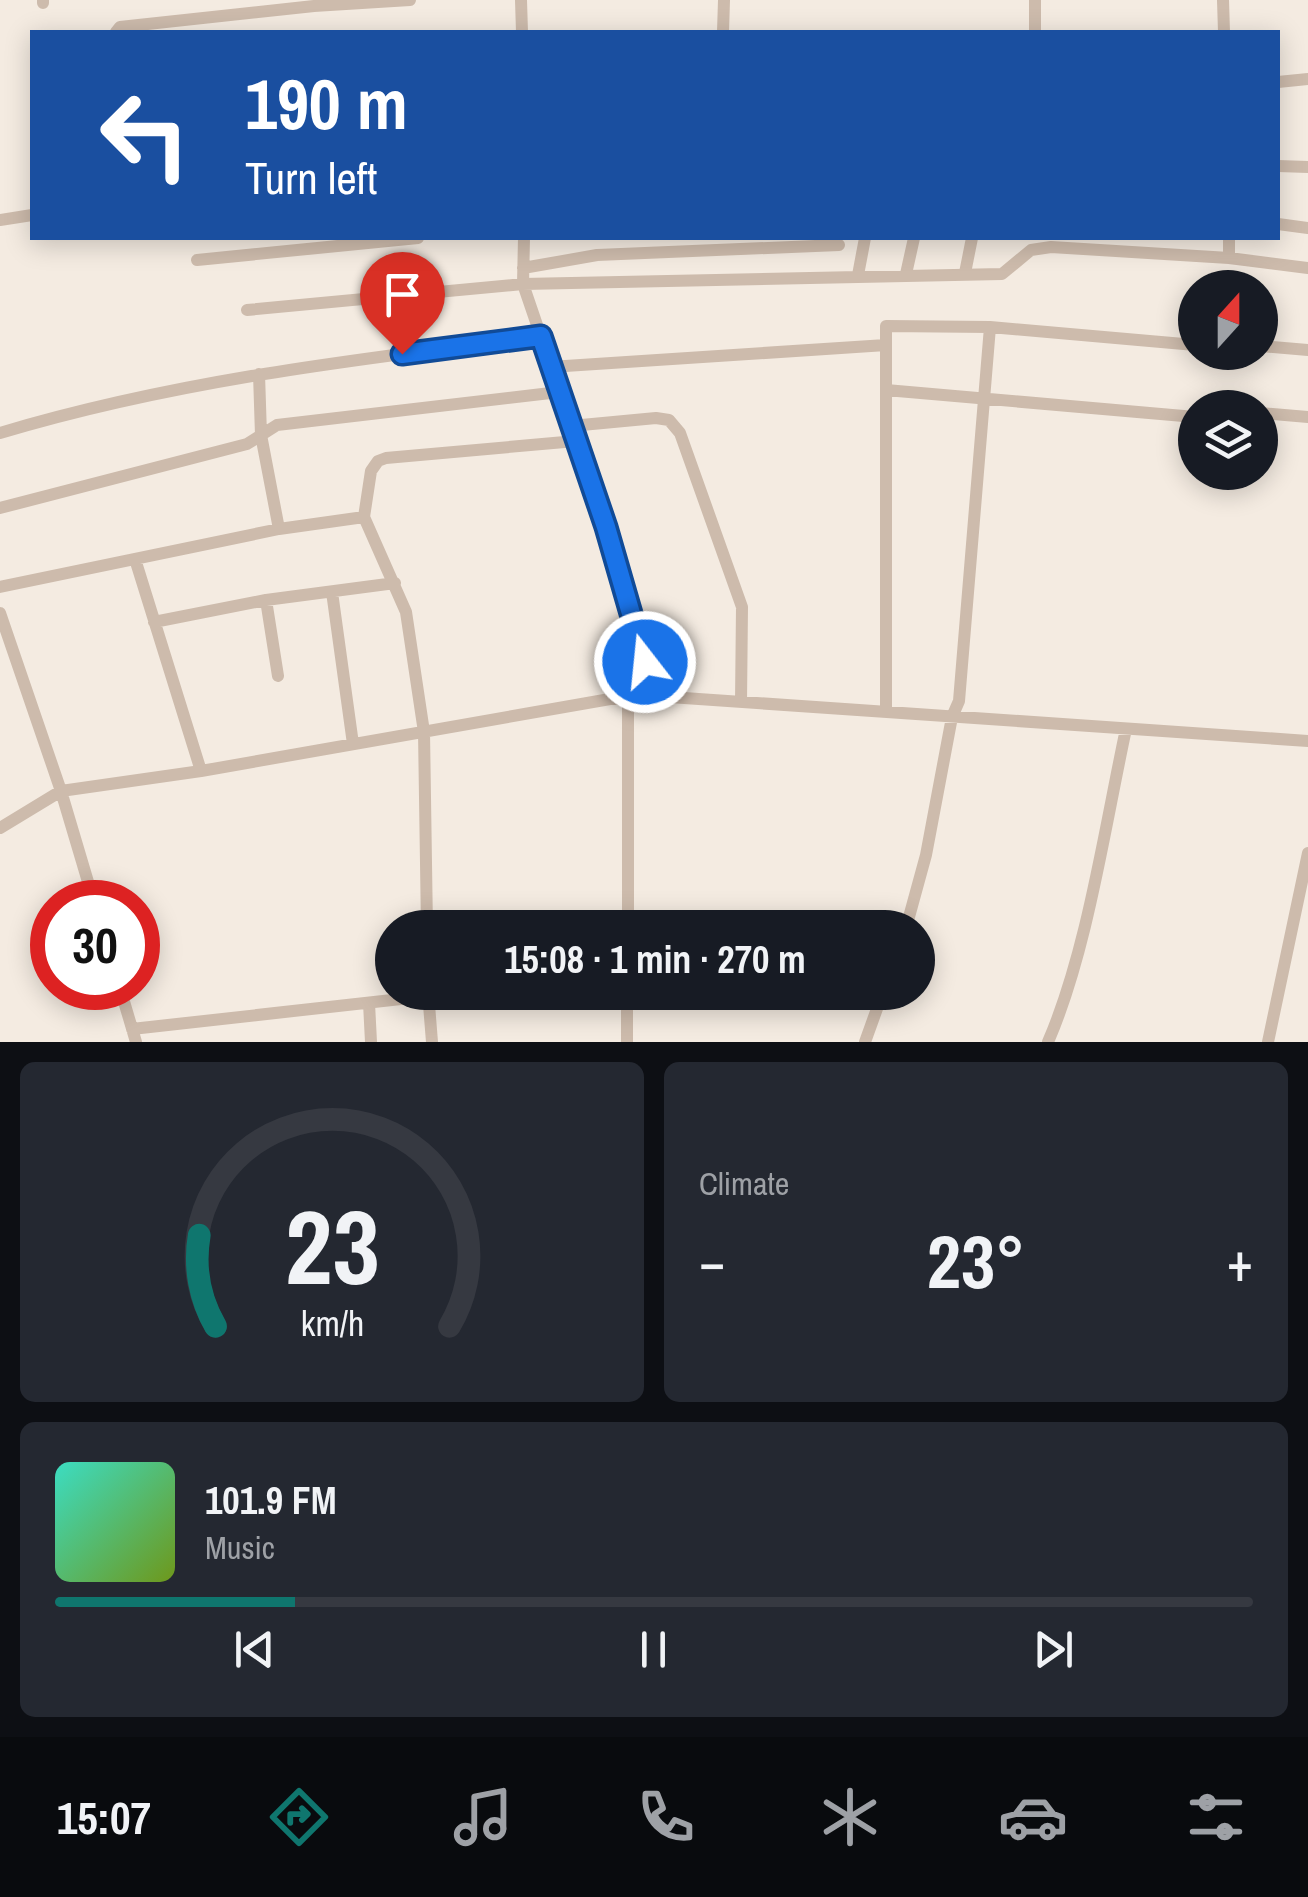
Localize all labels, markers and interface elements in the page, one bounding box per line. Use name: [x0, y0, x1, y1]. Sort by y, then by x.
text: 190 m: [245, 57, 408, 151]
icon: left: [80, 70, 210, 200]
text: Turn left: [245, 147, 377, 208]
pin: [360, 252, 445, 355]
icon: arrive: [375, 267, 430, 322]
north arrow: [1178, 270, 1278, 370]
map controls: [1178, 270, 1278, 490]
button: layers: [1178, 390, 1278, 490]
position arrow: [593, 610, 697, 714]
speed limit sign: 30: [30, 880, 160, 1010]
text: 15:08 · 1 min · 270 m: [504, 934, 806, 985]
text: Climate: [699, 1162, 789, 1205]
text: 23: [285, 1176, 379, 1316]
text: 23°: [927, 1210, 1025, 1311]
text: −: [699, 1224, 725, 1298]
text: +: [1227, 1224, 1253, 1298]
text: km/h: [300, 1299, 364, 1347]
text: 101.9 FM: [205, 1475, 337, 1526]
text: Music: [205, 1526, 275, 1569]
icon: previous: [227, 1622, 282, 1677]
icon: pause: [626, 1622, 681, 1677]
icon: next: [1026, 1622, 1081, 1677]
icon: directions: [264, 1782, 334, 1852]
icon: music: [448, 1782, 518, 1852]
icon: phone: [631, 1782, 701, 1852]
icon: climate: [815, 1782, 885, 1852]
icon: car: [998, 1782, 1068, 1852]
icon: filters: [1181, 1782, 1251, 1852]
text: 15:07: [57, 1787, 151, 1848]

